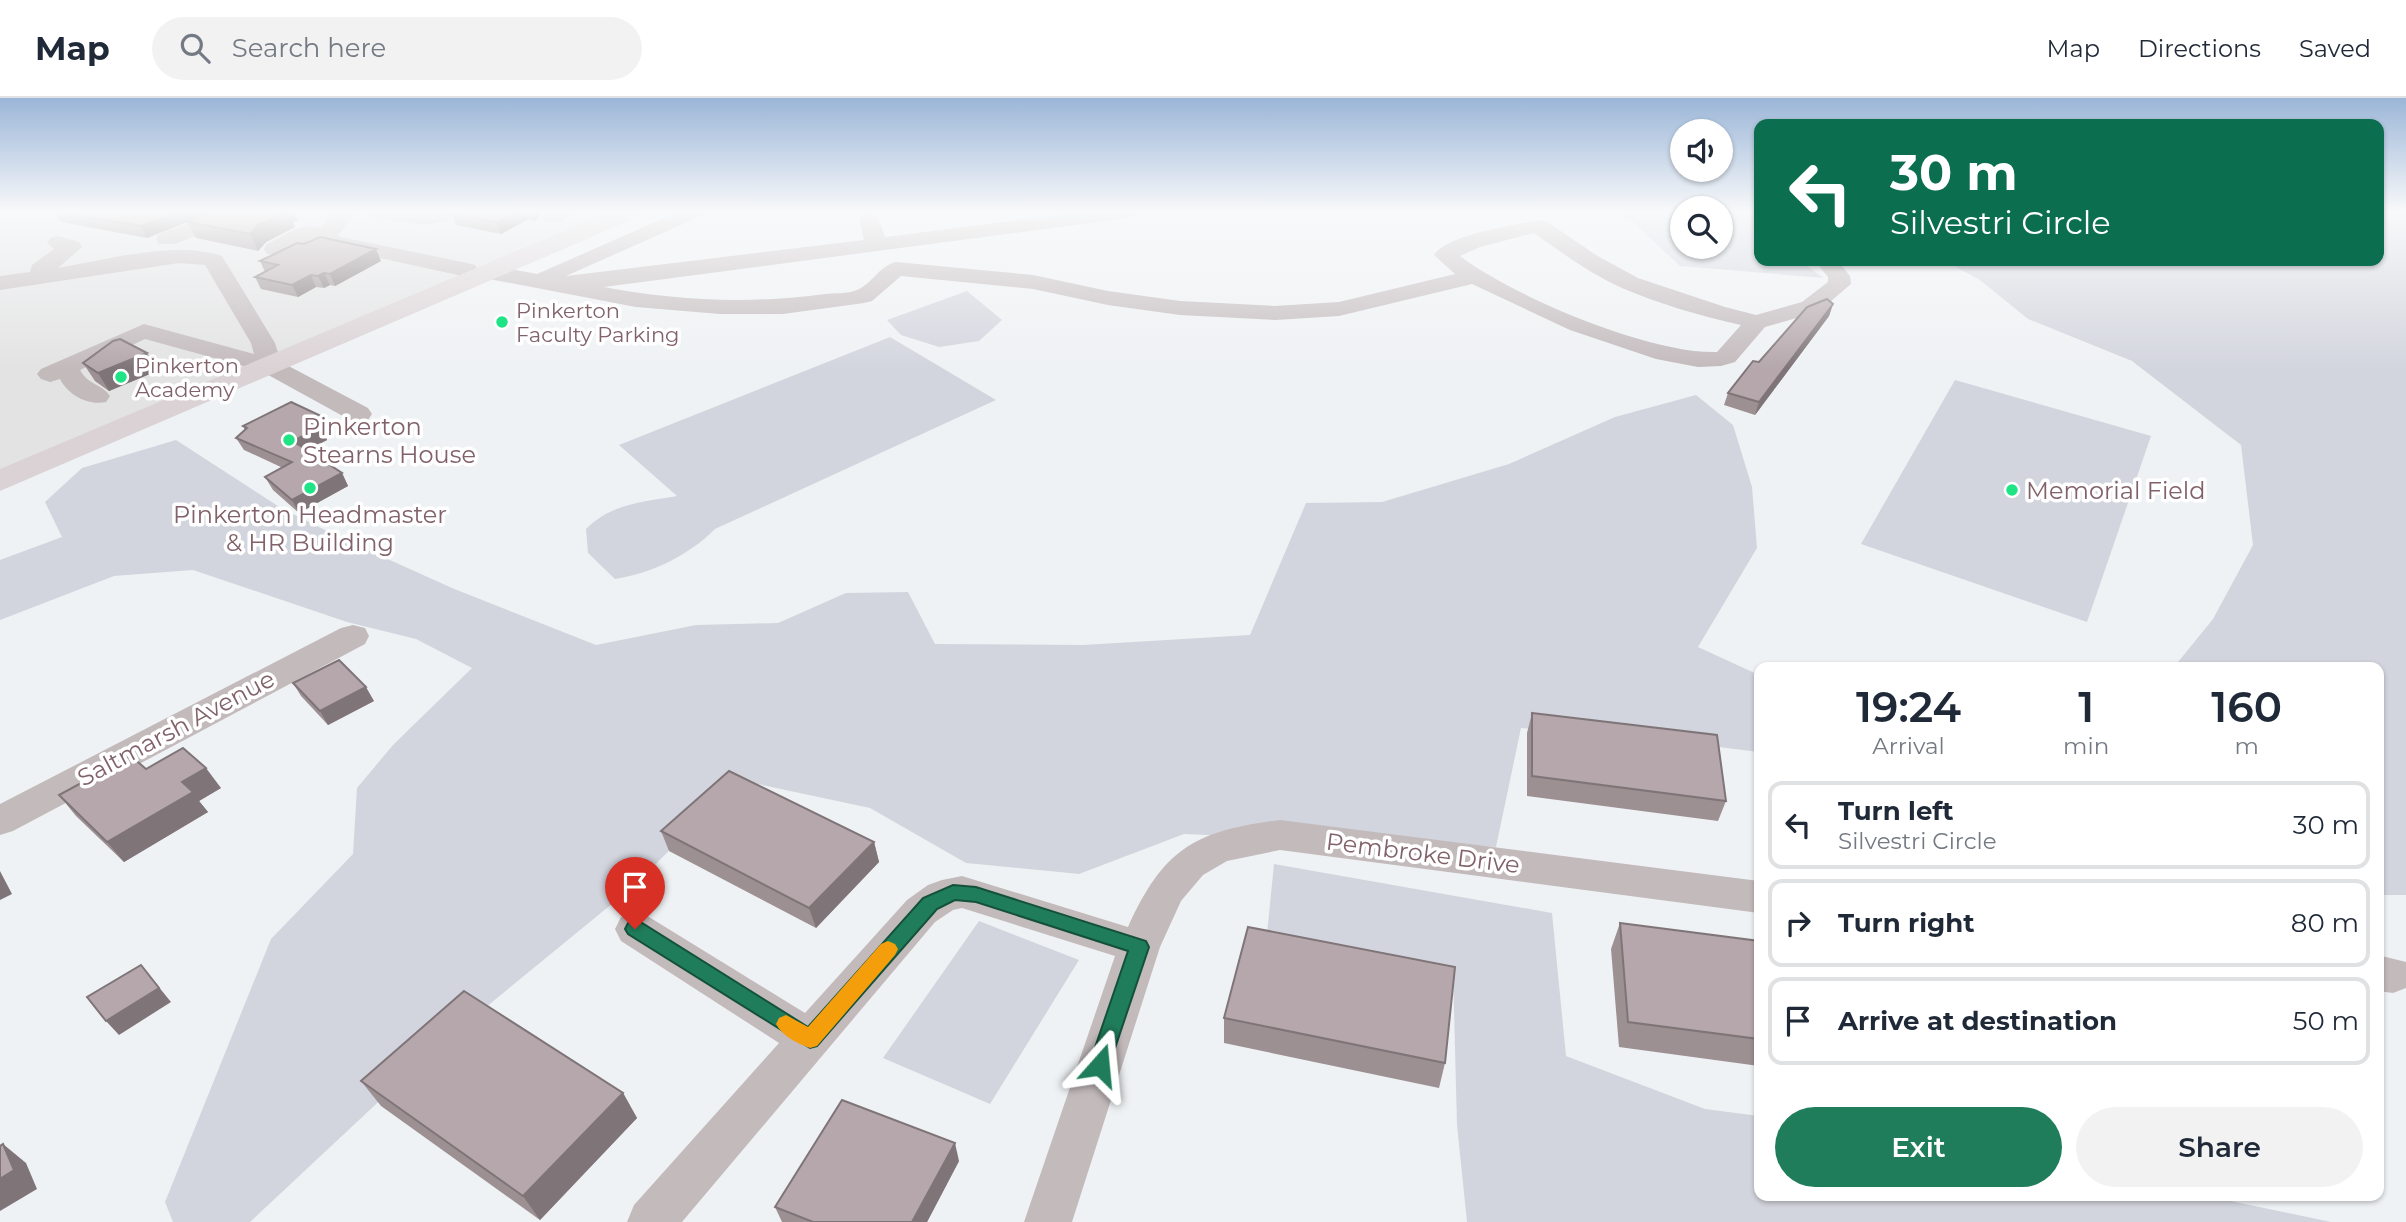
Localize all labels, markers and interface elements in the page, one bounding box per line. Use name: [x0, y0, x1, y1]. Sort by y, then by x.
search box: [152, 17, 642, 80]
text: Map: [35, 28, 110, 68]
icon: search: [176, 29, 214, 67]
text: Search here: [232, 32, 386, 64]
text: Map: [2047, 34, 2100, 63]
text: Directions: [2138, 34, 2261, 63]
text: Saved: [2299, 34, 2371, 63]
map controls: [1670, 119, 1733, 259]
button: sound: [1670, 119, 1733, 182]
text: 30 m: [1890, 143, 2018, 202]
icon: left: [1775, 147, 1866, 238]
button: search: [1670, 196, 1733, 259]
text: Silvestri Circle: [1890, 203, 2111, 242]
place label: Pinkerton Faculty Parking: [516, 298, 680, 347]
marker: Pinkerton Faculty Parking: [494, 314, 510, 330]
place label: Pinkerton Academy: [135, 353, 239, 402]
marker: Pinkerton Academy: [113, 369, 129, 385]
place label: Pinkerton Stearns House: [303, 412, 476, 469]
marker: Pinkerton Stearns House: [281, 432, 297, 448]
place label: Memorial Field: [2026, 476, 2206, 505]
marker: Pinkerton Headmaster & HR Building: [302, 480, 318, 496]
marker: Memorial Field: [2004, 482, 2020, 498]
place label: Pinkerton Headmaster & HR Building: [173, 500, 447, 557]
street label: Saltmarsh Avenue: [73, 664, 279, 792]
text: 19:24: [1856, 681, 1961, 733]
text: 1: [2078, 681, 2094, 733]
text: 160: [2211, 681, 2282, 733]
text: Arrival: [1872, 732, 1945, 760]
text: min: [2063, 732, 2109, 760]
text: m: [2234, 732, 2259, 760]
text: Turn left: [1838, 795, 1954, 827]
icon: left: [1779, 806, 1817, 844]
text: 30 m: [2293, 809, 2359, 841]
street label: Pembroke Drive: [1324, 827, 1522, 879]
text: Silvestri Circle: [1838, 827, 1997, 855]
pin: [605, 857, 665, 929]
icon: arrive: [616, 868, 654, 906]
icon: right: [1779, 904, 1817, 942]
text: Turn right: [1838, 907, 1974, 939]
text: 80 m: [2291, 907, 2359, 939]
icon: arrive: [1779, 1002, 1817, 1040]
text: Arrive at destination: [1838, 1005, 2117, 1037]
text: 50 m: [2293, 1005, 2359, 1037]
position arrow: [1063, 1028, 1137, 1102]
button: Exit: [1775, 1107, 2062, 1187]
button: Share: [2076, 1107, 2363, 1187]

